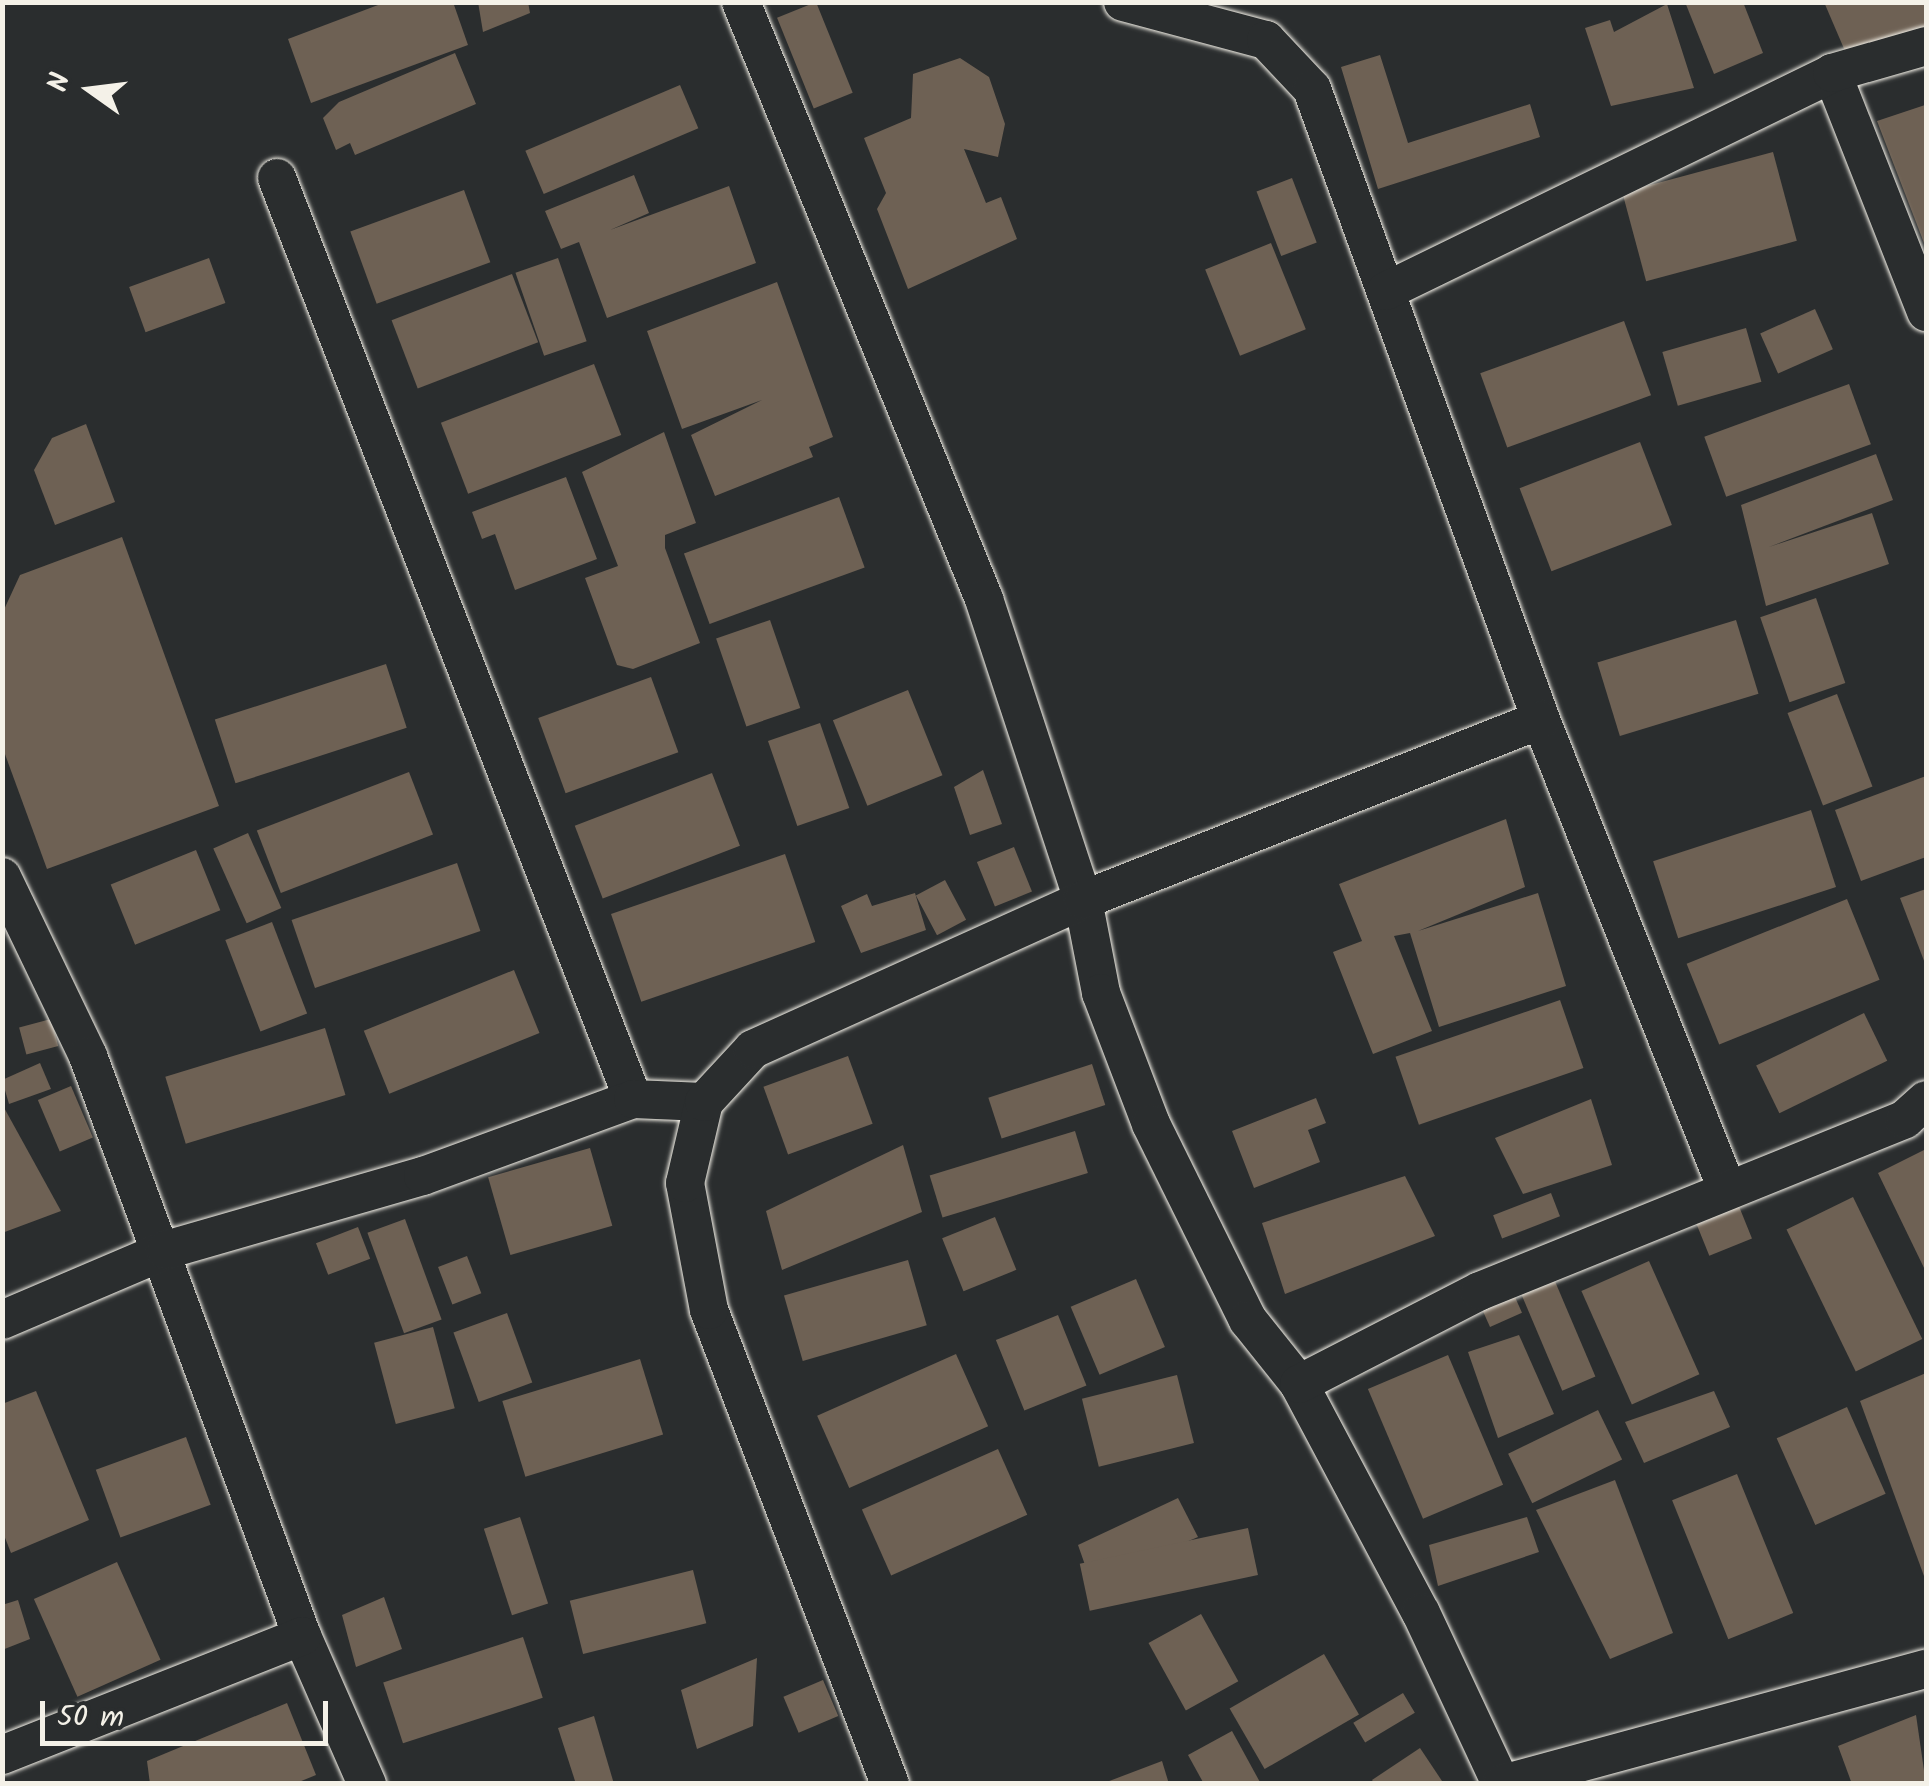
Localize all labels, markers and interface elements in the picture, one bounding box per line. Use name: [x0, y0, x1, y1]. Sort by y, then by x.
north arrow: [40, 40, 140, 140]
text: N: [36, 69, 84, 97]
scale bar: [45, 1681, 332, 1743]
text: 50 m: [57, 1694, 124, 1742]

